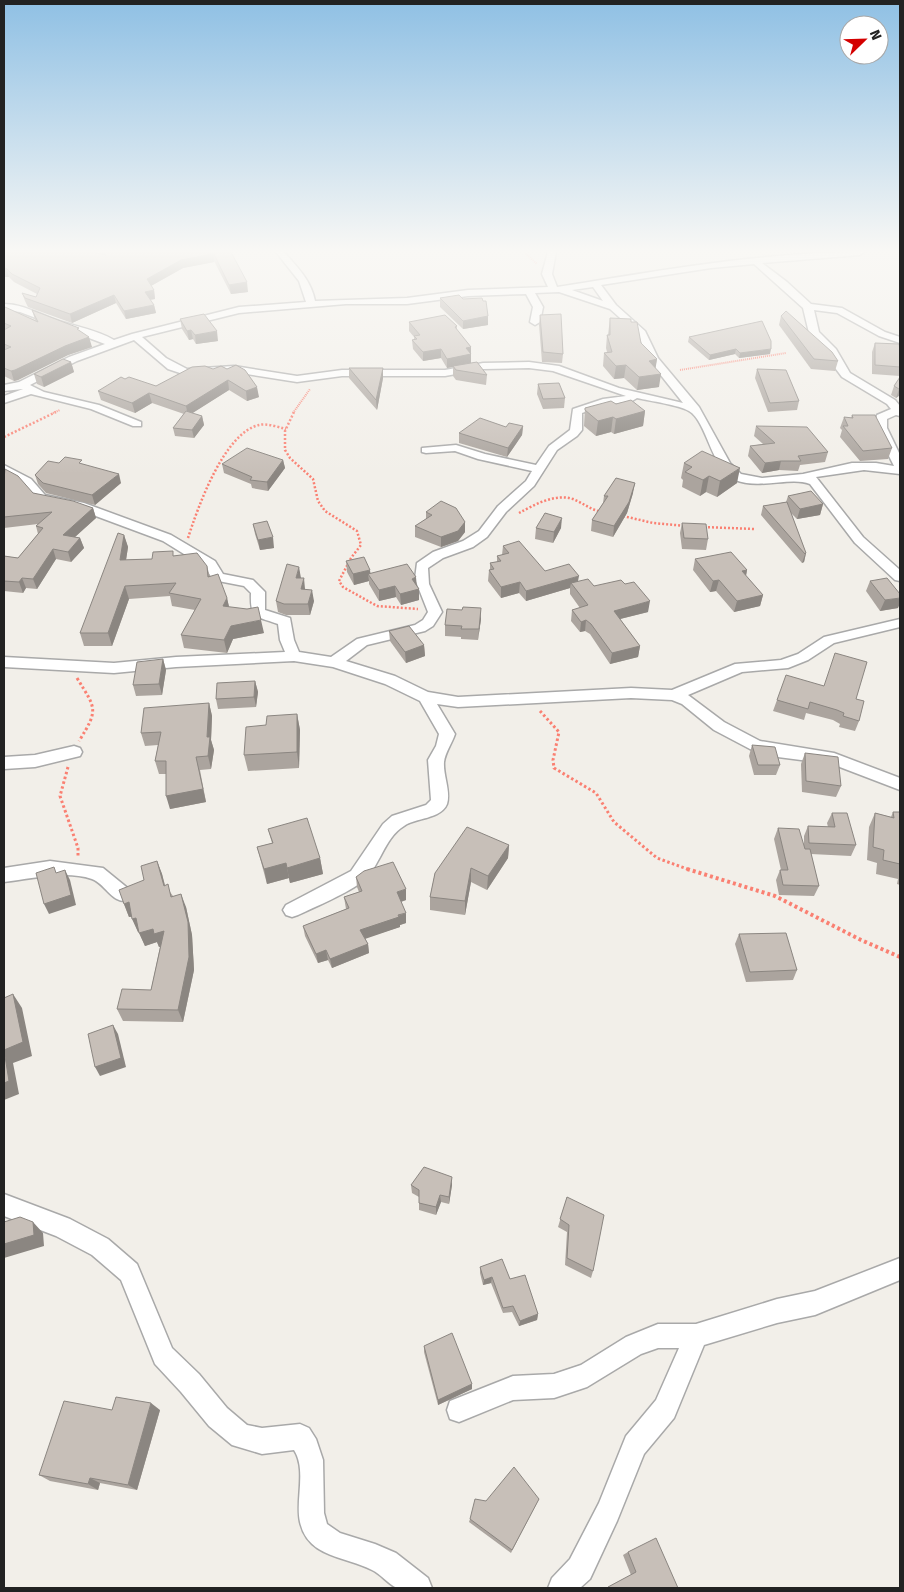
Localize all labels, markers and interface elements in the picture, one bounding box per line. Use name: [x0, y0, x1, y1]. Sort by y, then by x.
north arrow: [839, 15, 889, 65]
text: N: [866, 28, 885, 43]

